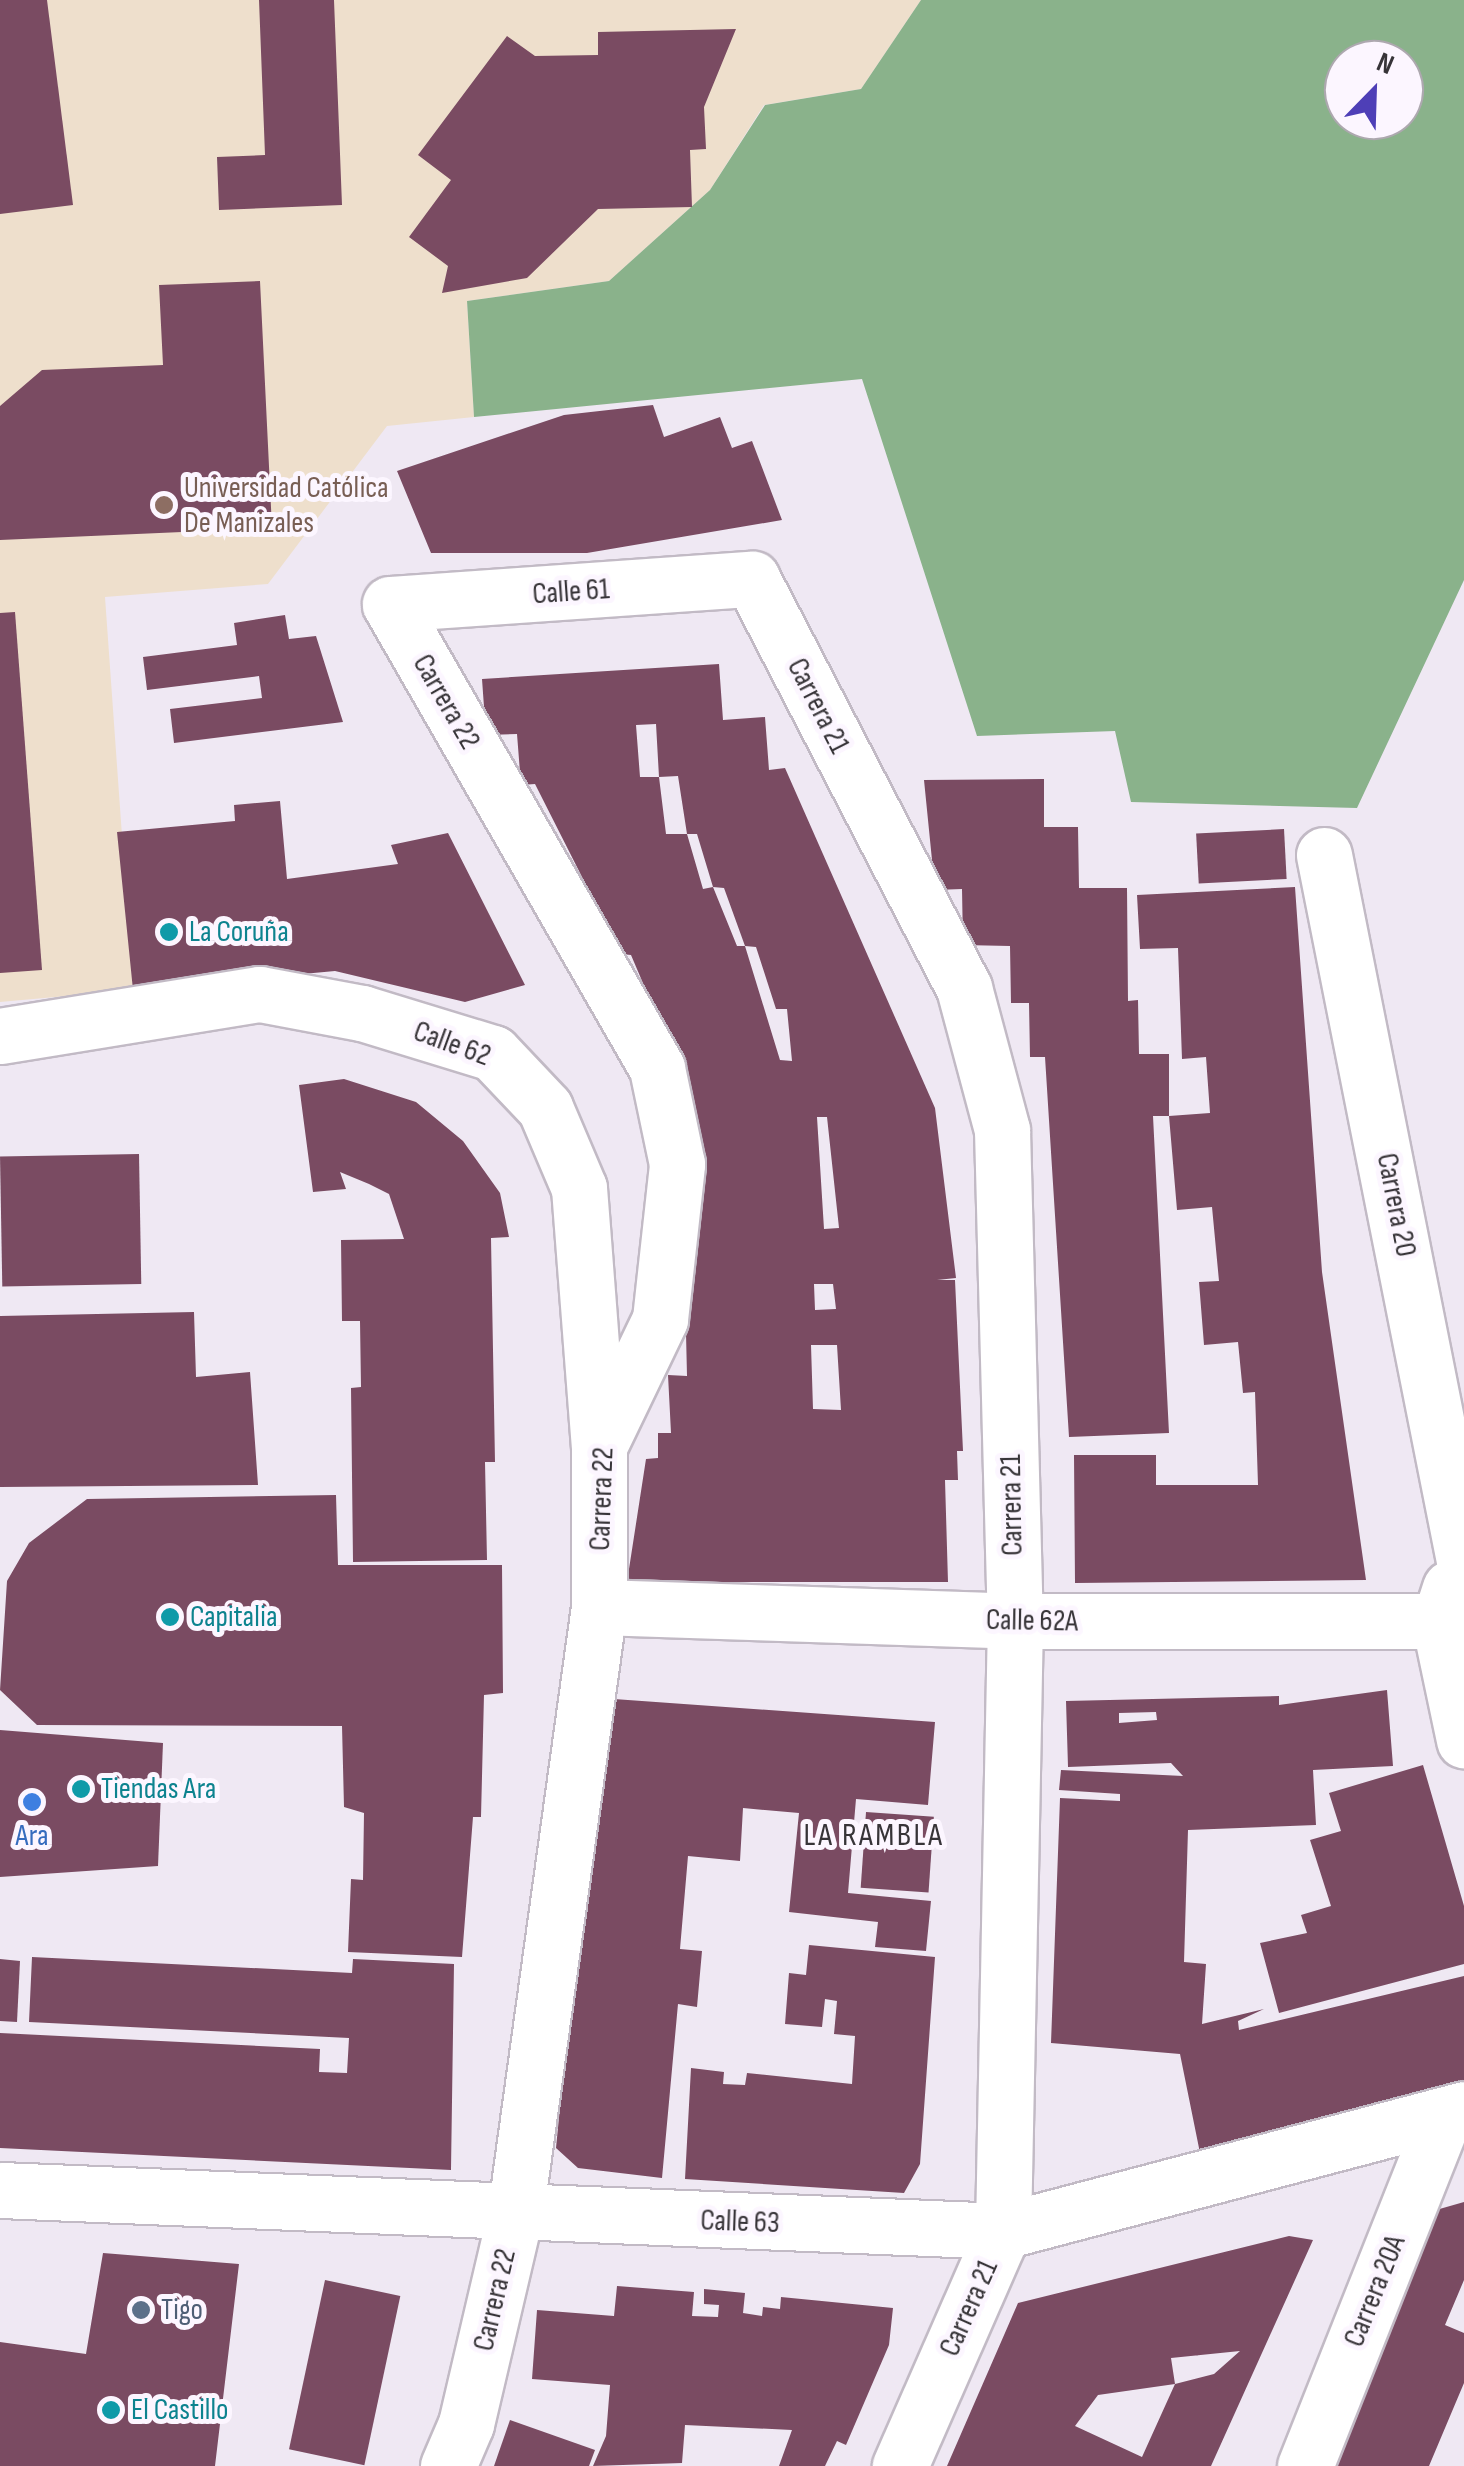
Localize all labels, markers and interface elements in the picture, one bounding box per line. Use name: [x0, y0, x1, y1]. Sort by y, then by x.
north arrow: [1324, 40, 1424, 140]
text: N: [1372, 46, 1398, 82]
place label: Universidad Católica De Manizales: [184, 470, 388, 540]
marker: Universidad Católica De Manizales: [153, 494, 175, 516]
street label: Calle 61: [531, 571, 611, 613]
street label: Carrera 22: [405, 648, 487, 756]
street label: Carrera 21: [779, 652, 857, 760]
place label: La Coruña: [189, 914, 289, 950]
marker: La Coruña: [158, 921, 180, 943]
street label: Calle 62: [409, 1014, 495, 1074]
street label: Carrera 20: [1368, 1150, 1424, 1260]
street label: Carrera 22: [582, 1447, 622, 1551]
street label: Carrera 21: [993, 1454, 1031, 1556]
place label: Capitalia: [190, 1599, 277, 1635]
street label: Calle 62A: [986, 1602, 1078, 1640]
marker: Capitalia: [159, 1606, 181, 1628]
place label: Tiendas Ara: [101, 1771, 216, 1807]
marker: Tiendas Ara: [70, 1778, 92, 1800]
marker: Ara: [21, 1791, 43, 1813]
district label: LA RAMBLA: [804, 1817, 944, 1855]
place label: Ara: [15, 1818, 49, 1854]
street label: Calle 63: [700, 2203, 780, 2241]
street label: Carrera 20A: [1336, 2230, 1414, 2352]
street label: Carrera 22: [466, 2245, 524, 2355]
street label: Carrera 21: [932, 2254, 1006, 2362]
place label: Tigo: [161, 2292, 203, 2328]
marker: Tigo: [130, 2299, 152, 2321]
place label: El Castillo: [131, 2392, 228, 2428]
marker: El Castillo: [100, 2399, 122, 2421]

